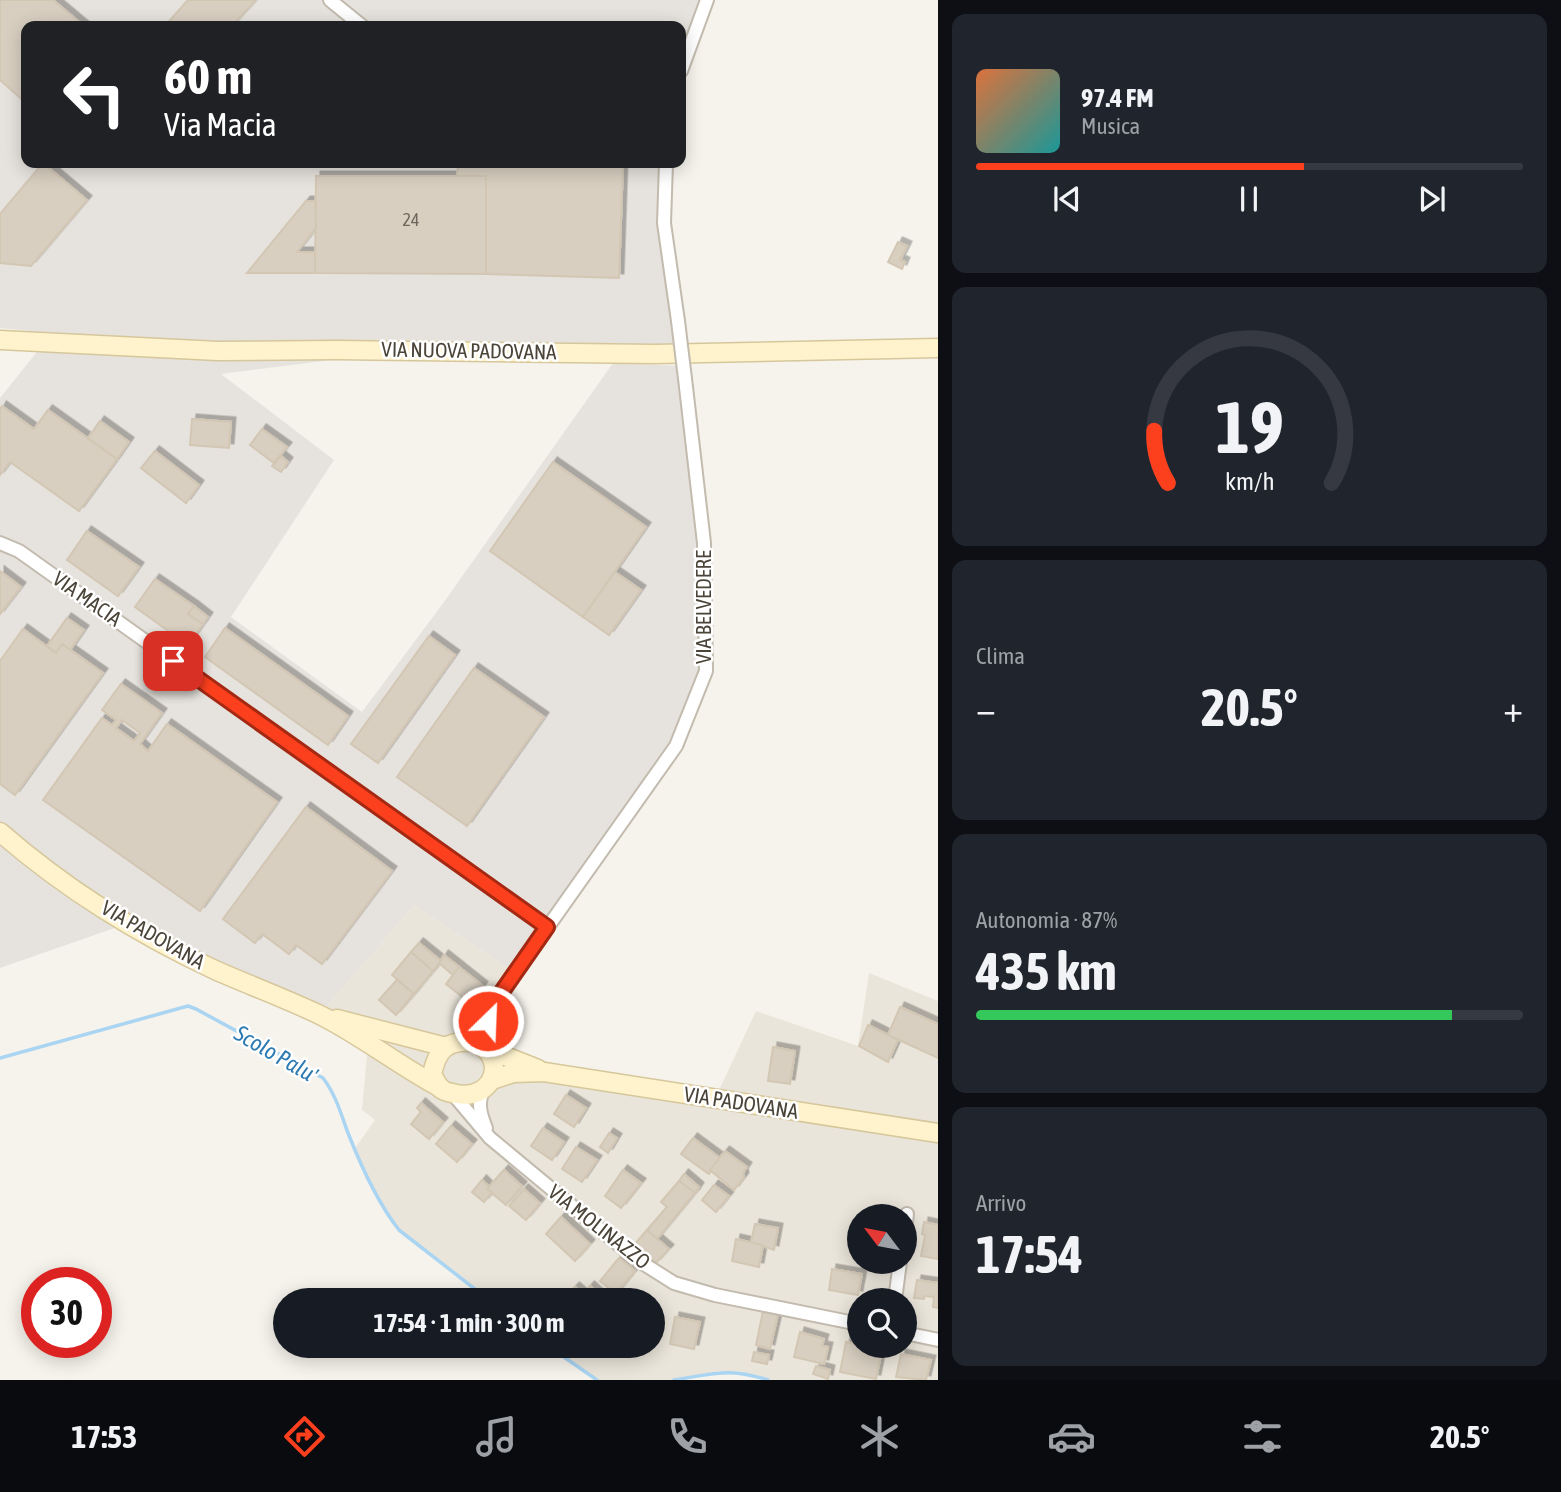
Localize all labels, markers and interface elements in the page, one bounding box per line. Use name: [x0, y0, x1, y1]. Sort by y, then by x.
text: 60 m: [164, 48, 252, 104]
icon: left: [49, 49, 140, 140]
text: 97.4 FM: [1081, 83, 1154, 113]
text: Via Macia: [164, 106, 277, 143]
text: Musica: [1081, 113, 1140, 139]
icon: previous: [1048, 180, 1086, 218]
icon: pause: [1230, 180, 1268, 218]
icon: next: [1413, 180, 1451, 218]
house number: 24: [403, 209, 419, 230]
street label: VIA NUOVA PADOVANA: [381, 336, 557, 364]
text: 19: [1215, 385, 1284, 468]
text: km/h: [1225, 467, 1274, 495]
street label: VIA BELVEDERE: [691, 550, 715, 664]
street label: VIA MACIA: [49, 566, 127, 631]
pin: [143, 631, 203, 691]
icon: arrive: [154, 642, 192, 680]
text: Clima: [976, 643, 1025, 669]
text: 20.5°: [1201, 677, 1298, 737]
text: −: [976, 687, 996, 730]
text: +: [1503, 687, 1523, 730]
street label: VIA PADOVANA: [98, 895, 210, 974]
text: Autonomia · 87%: [976, 907, 1117, 933]
text: 435 km: [976, 941, 1117, 1001]
position arrow: [451, 984, 525, 1058]
water label: Scolo Palu': [229, 1019, 323, 1089]
street label: VIA PADOVANA: [682, 1081, 801, 1123]
street label: VIA MOLINAZZO: [544, 1179, 655, 1273]
text: Arrivo: [976, 1190, 1026, 1216]
north arrow: [847, 1204, 917, 1274]
map controls: [847, 1204, 917, 1358]
text: 17:54: [976, 1224, 1083, 1284]
speed limit sign: 30: [21, 1267, 112, 1358]
button: search: [847, 1288, 917, 1358]
text: 17:54 · 1 min · 300 m: [374, 1308, 564, 1338]
icon: directions: [280, 1412, 329, 1461]
icon: music: [472, 1412, 521, 1461]
icon: phone: [663, 1412, 712, 1461]
icon: climate: [855, 1412, 904, 1461]
icon: car: [1047, 1412, 1096, 1461]
icon: filters: [1238, 1412, 1287, 1461]
text: 17:53: [71, 1418, 137, 1455]
text: 20.5°: [1430, 1418, 1490, 1455]

